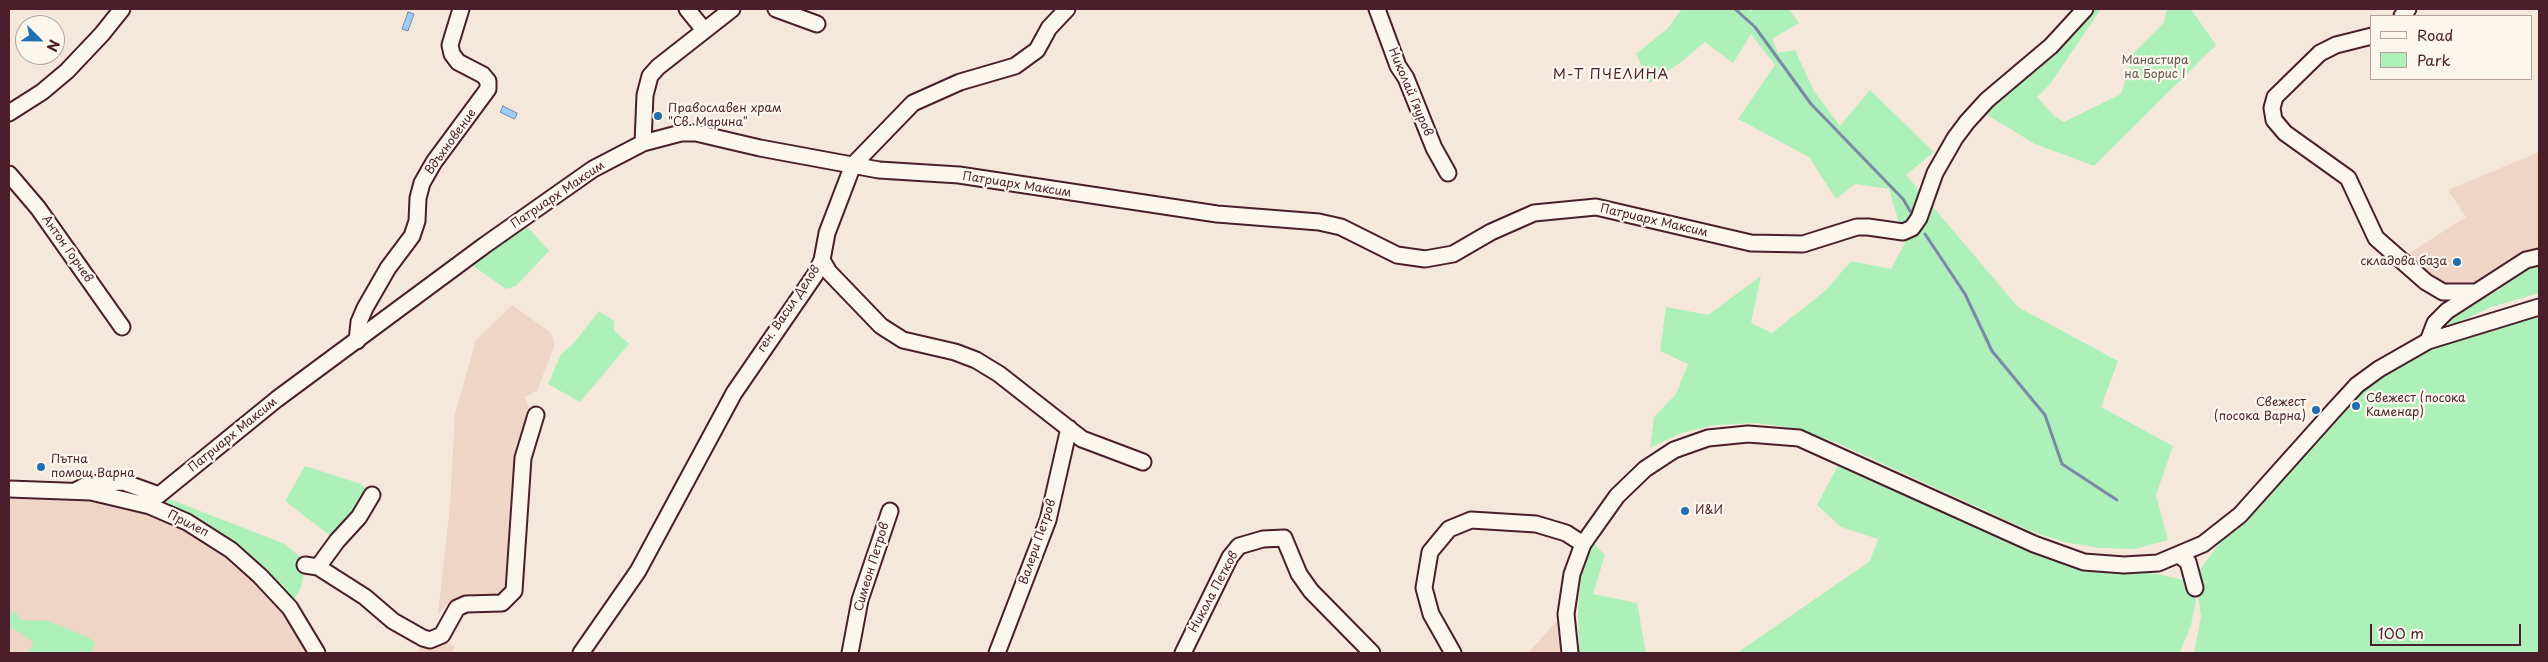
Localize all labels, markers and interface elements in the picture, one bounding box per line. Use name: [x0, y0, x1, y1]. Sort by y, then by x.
north arrow: [15, 15, 65, 65]
legend: [2370, 15, 2533, 80]
text: Road: [2417, 23, 2453, 46]
text: N: [42, 36, 65, 55]
street label: Николай Гяуров: [1385, 46, 1435, 138]
text: Park: [2417, 48, 2451, 71]
park label: Манастира на Борис І: [2121, 54, 2189, 82]
district label: М-Т ПЧЕЛИНА: [1552, 67, 1670, 83]
place label: Православен храм "Св. Марина": [668, 102, 782, 130]
street label: Вдъхновение: [422, 107, 480, 177]
marker: Православен храм "Св. Марина": [652, 110, 664, 122]
street label: Патриарх Максим: [508, 158, 608, 232]
street label: Патриарх Максим: [961, 169, 1073, 201]
street label: Патриарх Максим: [1599, 202, 1709, 240]
street label: Антон Горчев: [39, 213, 95, 285]
place label: складова база: [2360, 255, 2447, 269]
marker: складова база: [2451, 256, 2463, 268]
street label: ген. Васил Делов: [755, 263, 823, 355]
place label: Свежест (посока Каменар): [2366, 392, 2466, 420]
street label: Патриарх Максим: [186, 395, 280, 475]
place label: Свежест (посока Варна): [2214, 396, 2306, 424]
marker: Свежест (посока Каменар): [2350, 400, 2362, 412]
marker: Свежест (посока Варна): [2310, 404, 2322, 416]
place label: Пътна помощ Варна: [51, 453, 135, 481]
marker: Пътна помощ Варна: [35, 461, 47, 473]
street label: Валери Петров: [1017, 498, 1059, 586]
place label: И&И: [1695, 504, 1723, 518]
marker: И&И: [1679, 505, 1691, 517]
street label: Прилеп: [165, 508, 211, 540]
street label: Симеон Петров: [852, 521, 892, 613]
street label: Никола Петков: [1187, 549, 1241, 635]
scale bar: [2373, 614, 2524, 646]
text: 100 m: [2378, 621, 2424, 644]

